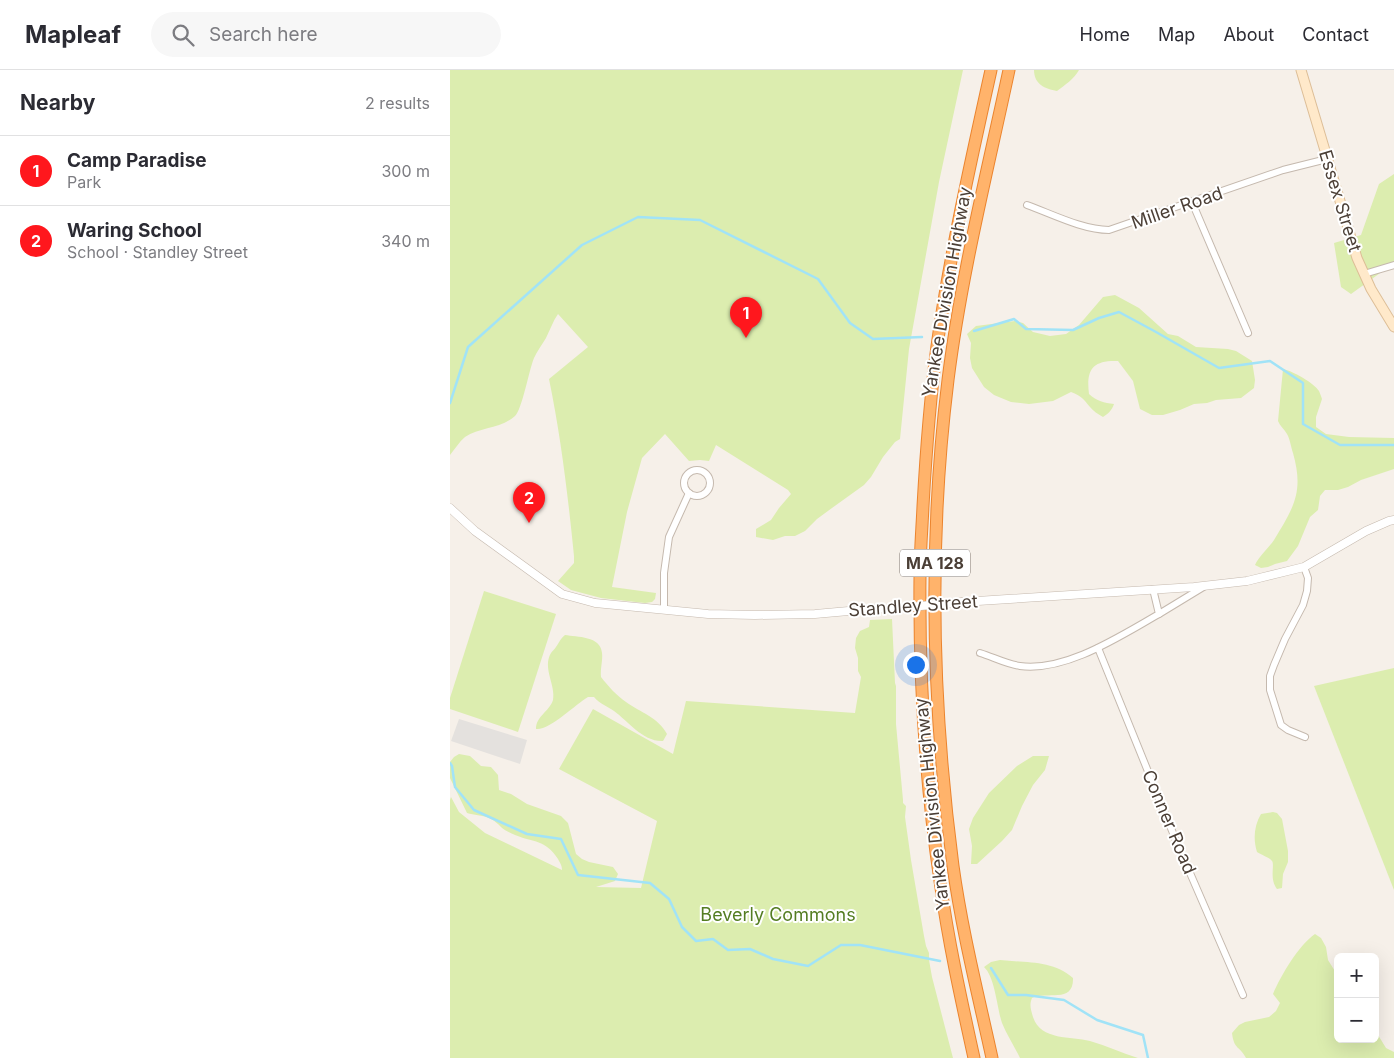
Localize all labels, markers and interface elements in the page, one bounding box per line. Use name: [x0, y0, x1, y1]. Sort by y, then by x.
search box: [151, 12, 501, 57]
text: Mapleaf: [25, 20, 121, 49]
icon: search: [169, 21, 197, 49]
text: Search here: [209, 23, 318, 46]
text: Home: [1080, 24, 1130, 45]
text: Map: [1158, 24, 1195, 45]
text: About: [1223, 24, 1274, 45]
text: Contact: [1302, 24, 1369, 45]
text: Nearby: [20, 90, 95, 115]
text: 2 results: [365, 93, 430, 113]
street label: Essex Street: [1315, 147, 1366, 255]
text: Camp Paradise: [67, 149, 207, 172]
text: 1: [33, 161, 39, 181]
text: 300 m: [381, 161, 430, 181]
text: Park: [67, 172, 101, 192]
street label: Miller Road: [1128, 182, 1225, 233]
street label: Yankee Division Highway: [918, 185, 975, 399]
text: Waring School: [67, 219, 202, 242]
text: 2: [31, 231, 41, 251]
text: 340 m: [381, 231, 430, 251]
text: School · Standley Street: [67, 242, 248, 262]
pin: 1: [730, 297, 762, 338]
pin: 2: [513, 482, 545, 523]
road number: MA 128: [900, 549, 970, 576]
street label: Standley Street: [848, 590, 979, 621]
your location: [903, 652, 929, 678]
street label: Yankee Division Highway: [910, 697, 953, 911]
street label: Conner Road: [1138, 767, 1201, 877]
park label: Beverly Commons: [700, 904, 856, 925]
map controls: [1334, 953, 1379, 1043]
button: +: [1334, 953, 1379, 998]
button: −: [1334, 998, 1379, 1043]

